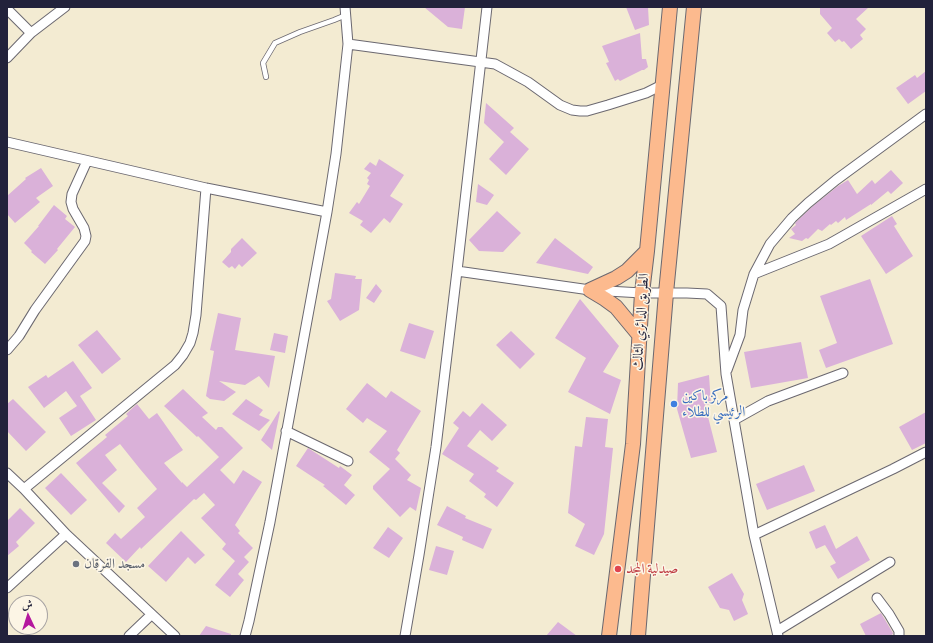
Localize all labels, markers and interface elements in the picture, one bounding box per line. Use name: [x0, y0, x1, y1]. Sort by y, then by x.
street label: الطريق الدائري الثالث: [629, 273, 653, 371]
place label: مركز باكين الرئيسي للطلاء: [682, 388, 745, 420]
marker: مركز باكين الرئيسي للطلاء: [669, 399, 679, 409]
place label: مسجد الفرقان: [84, 556, 145, 572]
marker: مسجد الفرقان: [71, 559, 81, 569]
place label: صيدلية المجد: [626, 561, 678, 577]
marker: صيدلية المجد: [613, 564, 623, 574]
north arrow: [8, 595, 48, 635]
text: ش: [21, 597, 33, 611]

